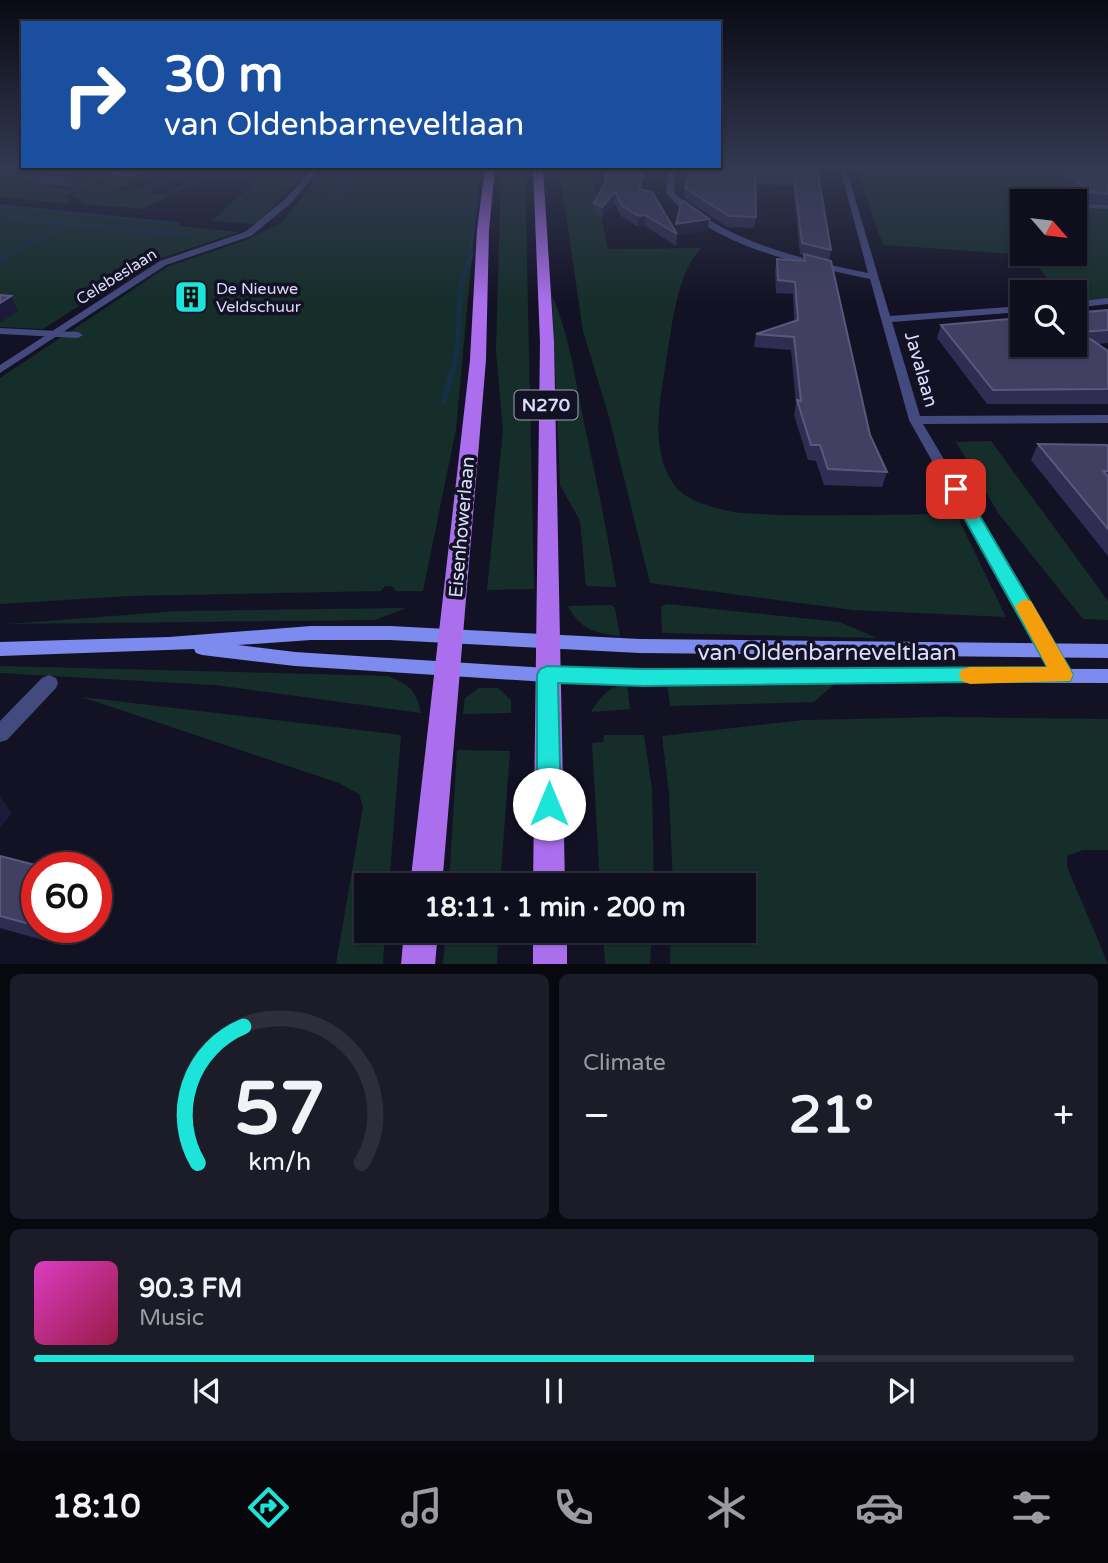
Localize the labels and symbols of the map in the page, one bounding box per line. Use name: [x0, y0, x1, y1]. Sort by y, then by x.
north arrow: [1010, 189, 1087, 266]
street label: Celebeslaan: [72, 244, 161, 310]
building icon: De Nieuwe Veldschuur: [172, 278, 210, 316]
place label: De Nieuwe Veldschuur: [216, 279, 302, 317]
street label: Javalaan: [900, 329, 942, 410]
road number: N270: [514, 390, 578, 419]
street label: Eisenhowerlaan: [445, 455, 479, 599]
pin: [926, 459, 986, 519]
street label: van Oldenbarneveltlaan: [697, 639, 957, 667]
position arrow: [512, 767, 586, 841]
speed limit sign: 60: [21, 852, 112, 943]

